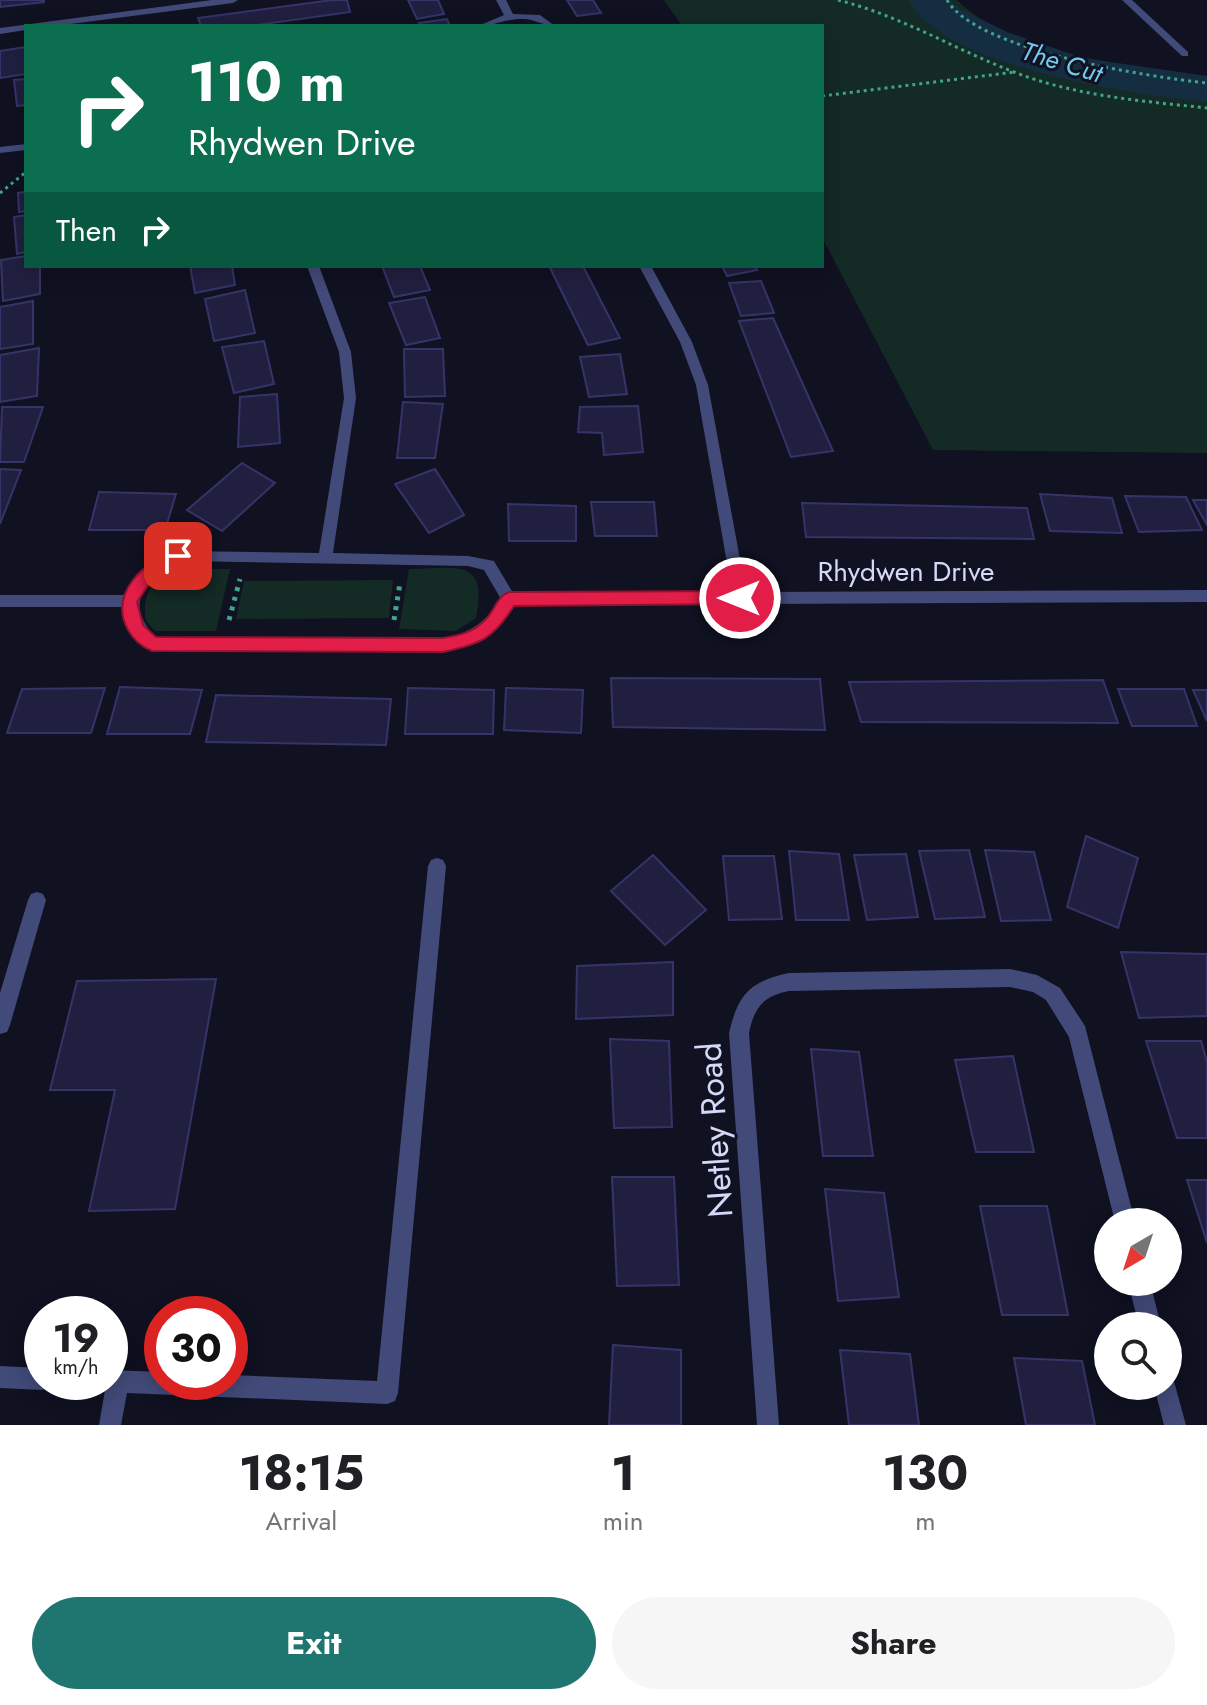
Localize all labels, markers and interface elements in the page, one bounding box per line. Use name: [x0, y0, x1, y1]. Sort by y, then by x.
water label: The Cut: [1017, 32, 1109, 93]
text: 110 m: [188, 41, 345, 122]
icon: right: [56, 56, 160, 160]
text: Rhydwen Drive: [188, 116, 415, 168]
icon: right: [133, 208, 177, 252]
text: Then: [56, 209, 117, 252]
pin: [144, 522, 212, 590]
icon: arrive: [156, 534, 200, 578]
street label: Rhydwen Drive: [818, 551, 994, 592]
position arrow: [698, 556, 782, 640]
street label: Netley Road: [684, 1041, 746, 1219]
north arrow: [1094, 1208, 1182, 1296]
map controls: [1094, 1208, 1182, 1400]
speed limit sign: 30: [144, 1296, 248, 1400]
text: 19: [52, 1309, 100, 1367]
button: search: [1094, 1312, 1182, 1400]
text: km/h: [53, 1353, 99, 1382]
text: 18:15: [239, 1439, 364, 1508]
text: 1: [611, 1439, 635, 1508]
text: 130: [882, 1439, 968, 1508]
text: Arrival: [266, 1502, 337, 1540]
text: min: [603, 1502, 644, 1540]
text: m: [915, 1502, 935, 1540]
button: Exit: [32, 1597, 596, 1689]
button: Share: [612, 1597, 1175, 1689]

